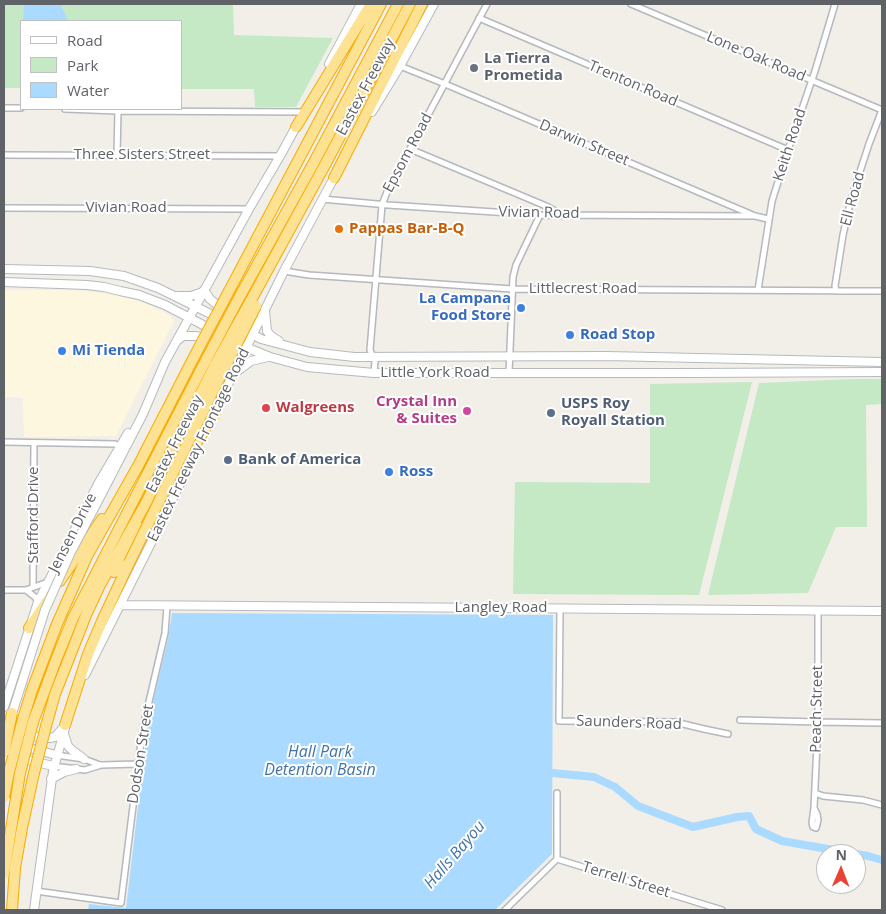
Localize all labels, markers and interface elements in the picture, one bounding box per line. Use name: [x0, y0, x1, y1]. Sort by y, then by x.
legend: [20, 20, 182, 110]
street label: Lone Oak Road: [704, 28, 808, 86]
text: Road: [67, 30, 103, 50]
street label: Eastex Freeway: [333, 35, 399, 139]
place label: La Tierra Prometida: [484, 50, 563, 85]
text: Park: [67, 55, 98, 75]
street label: Trenton Road: [586, 57, 680, 111]
marker: La Tierra Prometida: [468, 62, 480, 74]
text: Water: [67, 80, 109, 100]
street label: Keith Road: [770, 106, 810, 184]
street label: Epsom Road: [380, 110, 436, 196]
street label: Darwin Street: [536, 116, 632, 170]
street label: Three Sisters Street: [74, 146, 210, 164]
street label: Ell Road: [837, 170, 869, 228]
street label: Vivian Road: [85, 199, 167, 217]
street label: Vivian Road: [498, 203, 580, 223]
place label: Pappas Bar-B-Q: [349, 220, 464, 238]
marker: Pappas Bar-B-Q: [333, 223, 345, 235]
street label: Littlecrest Road: [529, 280, 637, 298]
place label: La Campana Food Store: [419, 290, 511, 325]
marker: La Campana Food Store: [515, 302, 527, 314]
place label: Road Stop: [580, 326, 655, 344]
marker: Road Stop: [564, 329, 576, 341]
place label: Mi Tienda: [72, 342, 145, 360]
marker: Mi Tienda: [56, 345, 68, 357]
street label: Eastex Freeway Frontage Road: [144, 345, 254, 545]
street label: Little York Road: [380, 364, 490, 382]
street label: Eastex Freeway: [143, 392, 207, 496]
place label: Crystal Inn & Suites: [376, 393, 457, 428]
place label: USPS Roy Royall Station: [561, 395, 665, 430]
place label: Walgreens: [276, 399, 354, 417]
marker: Walgreens: [260, 402, 272, 414]
marker: Crystal Inn & Suites: [461, 405, 473, 417]
marker: USPS Roy Royall Station: [545, 407, 557, 419]
place label: Bank of America: [238, 451, 361, 469]
marker: Bank of America: [222, 454, 234, 466]
place label: Ross: [399, 463, 433, 481]
marker: Ross: [383, 466, 395, 478]
street label: Stafford Drive: [25, 467, 43, 563]
street label: Jensen Drive: [45, 490, 101, 576]
street label: Langley Road: [455, 599, 547, 617]
street label: Peach Street: [807, 665, 827, 753]
street label: Dodson Street: [124, 703, 158, 805]
street label: Saunders Road: [576, 712, 682, 734]
water label: Hall Park Detention Basin: [264, 742, 376, 780]
water label: Halls Bayou: [420, 817, 490, 893]
north arrow: [816, 844, 866, 894]
text: N: [835, 845, 847, 864]
street label: Terrell Street: [580, 858, 672, 902]

